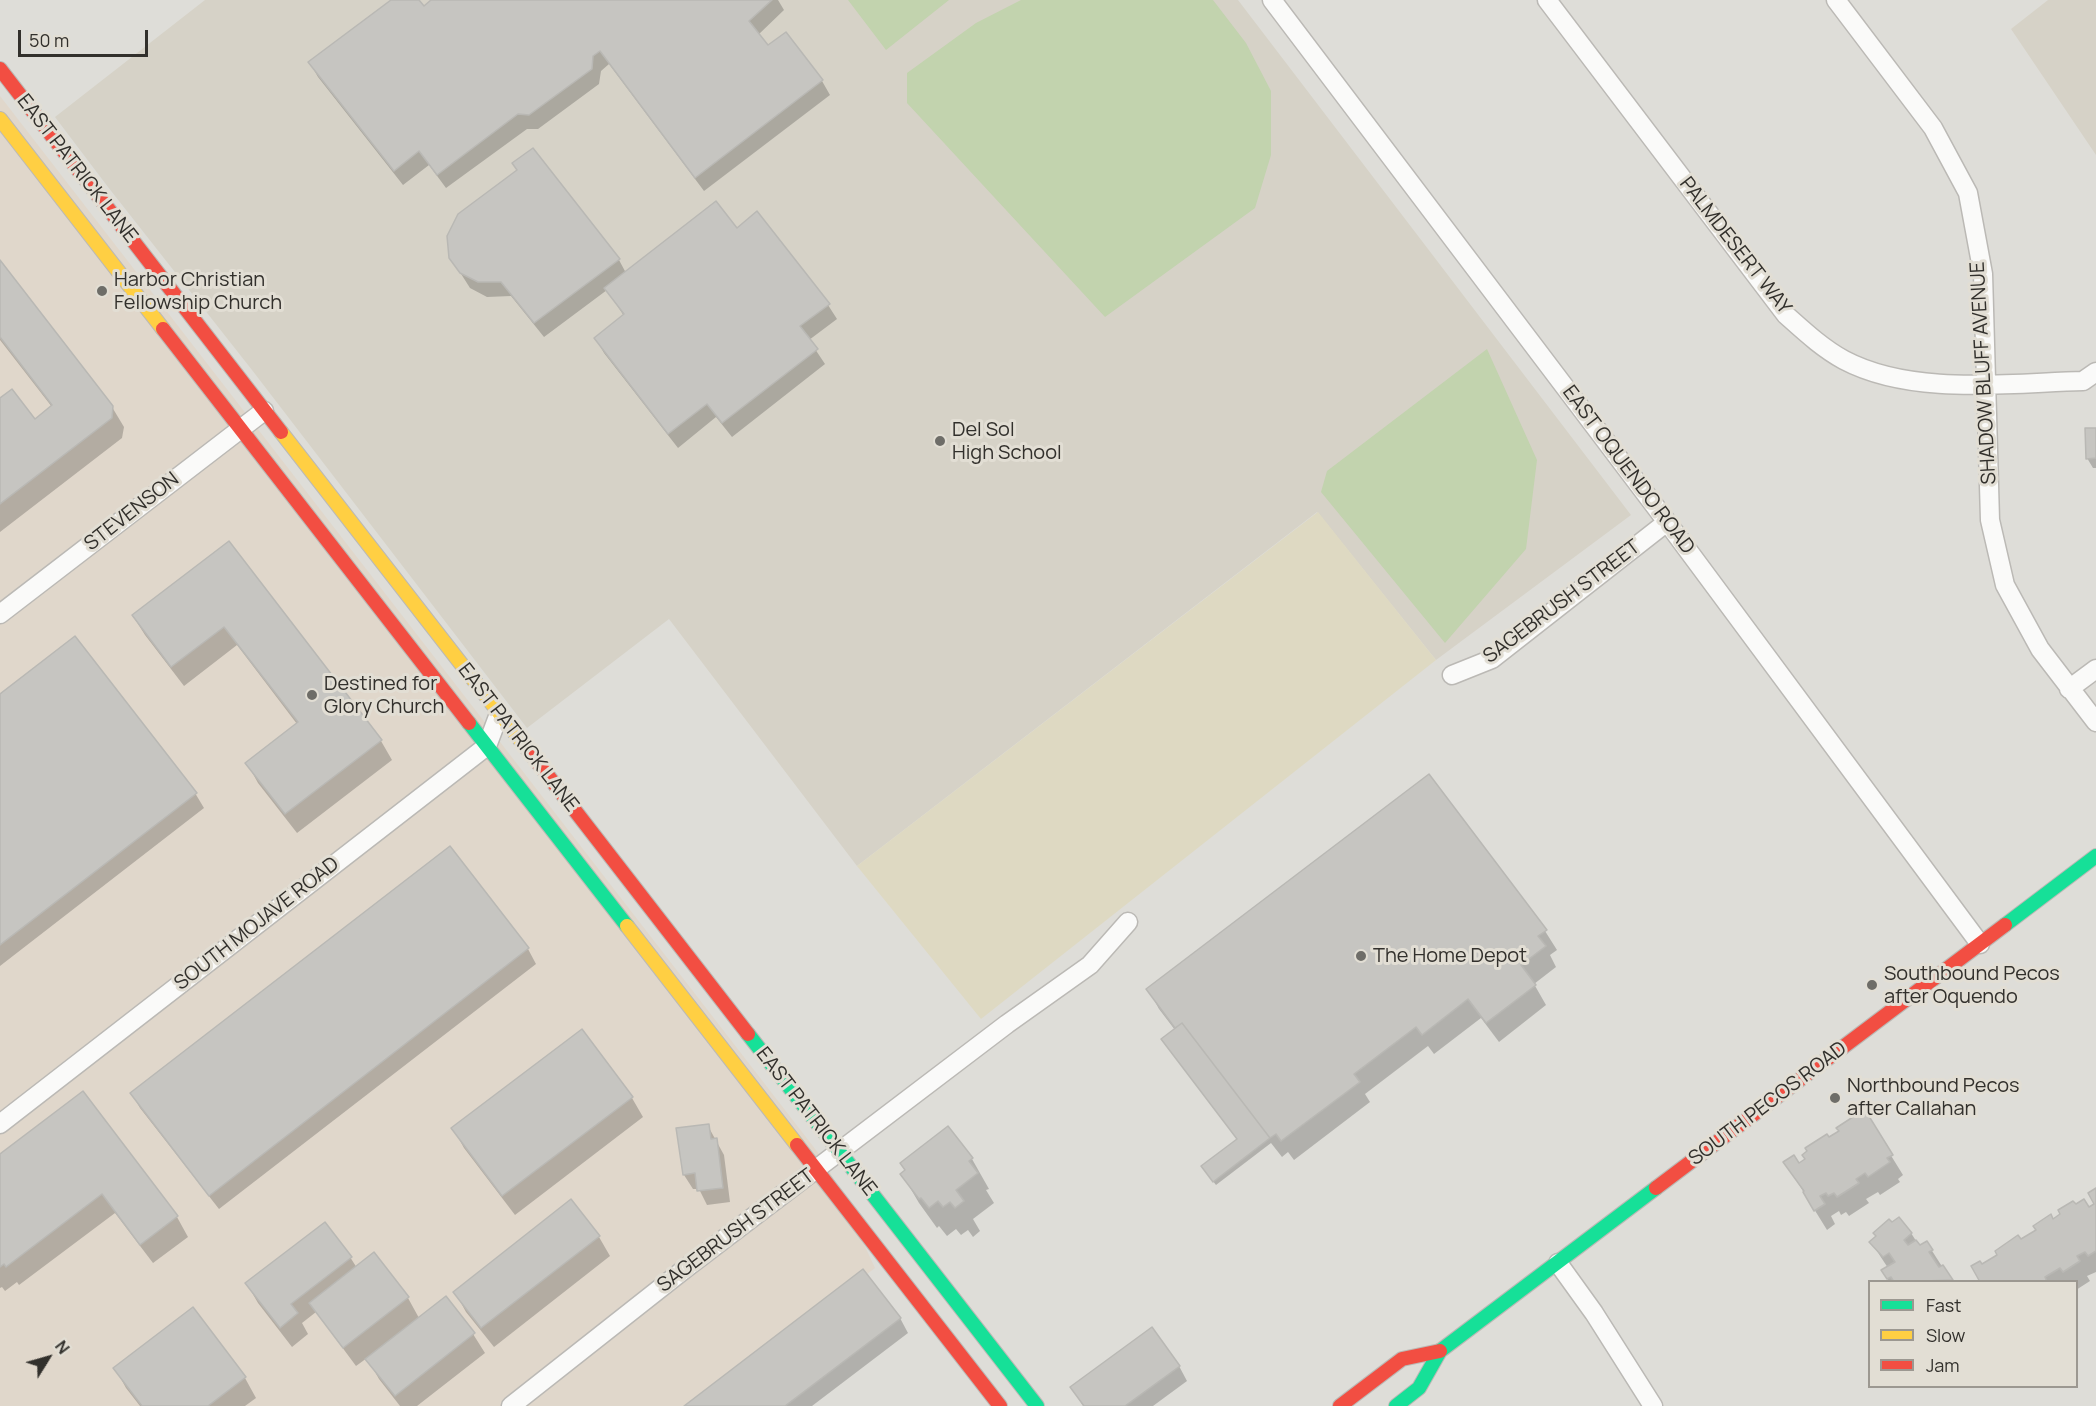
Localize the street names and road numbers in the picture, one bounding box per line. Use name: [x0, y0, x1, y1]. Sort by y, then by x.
street label: EAST PATRICK LANE: [12, 90, 142, 248]
street label: PALMDESERT WAY: [1674, 173, 1796, 319]
street label: SHADOW BLUFF AVENUE: [1966, 261, 2002, 485]
street label: EAST OQUENDO ROAD: [1557, 381, 1699, 559]
street label: STEVENSON: [80, 468, 184, 556]
street label: SAGEBRUSH STREET: [1479, 535, 1645, 669]
street label: EAST PATRICK LANE: [453, 659, 583, 817]
street label: SOUTH MOJAVE ROAD: [170, 852, 344, 996]
street label: SOUTH PECOS ROAD: [1684, 1037, 1852, 1171]
street label: EAST PATRICK LANE: [751, 1043, 881, 1201]
street label: SAGEBRUSH STREET: [653, 1164, 819, 1298]

